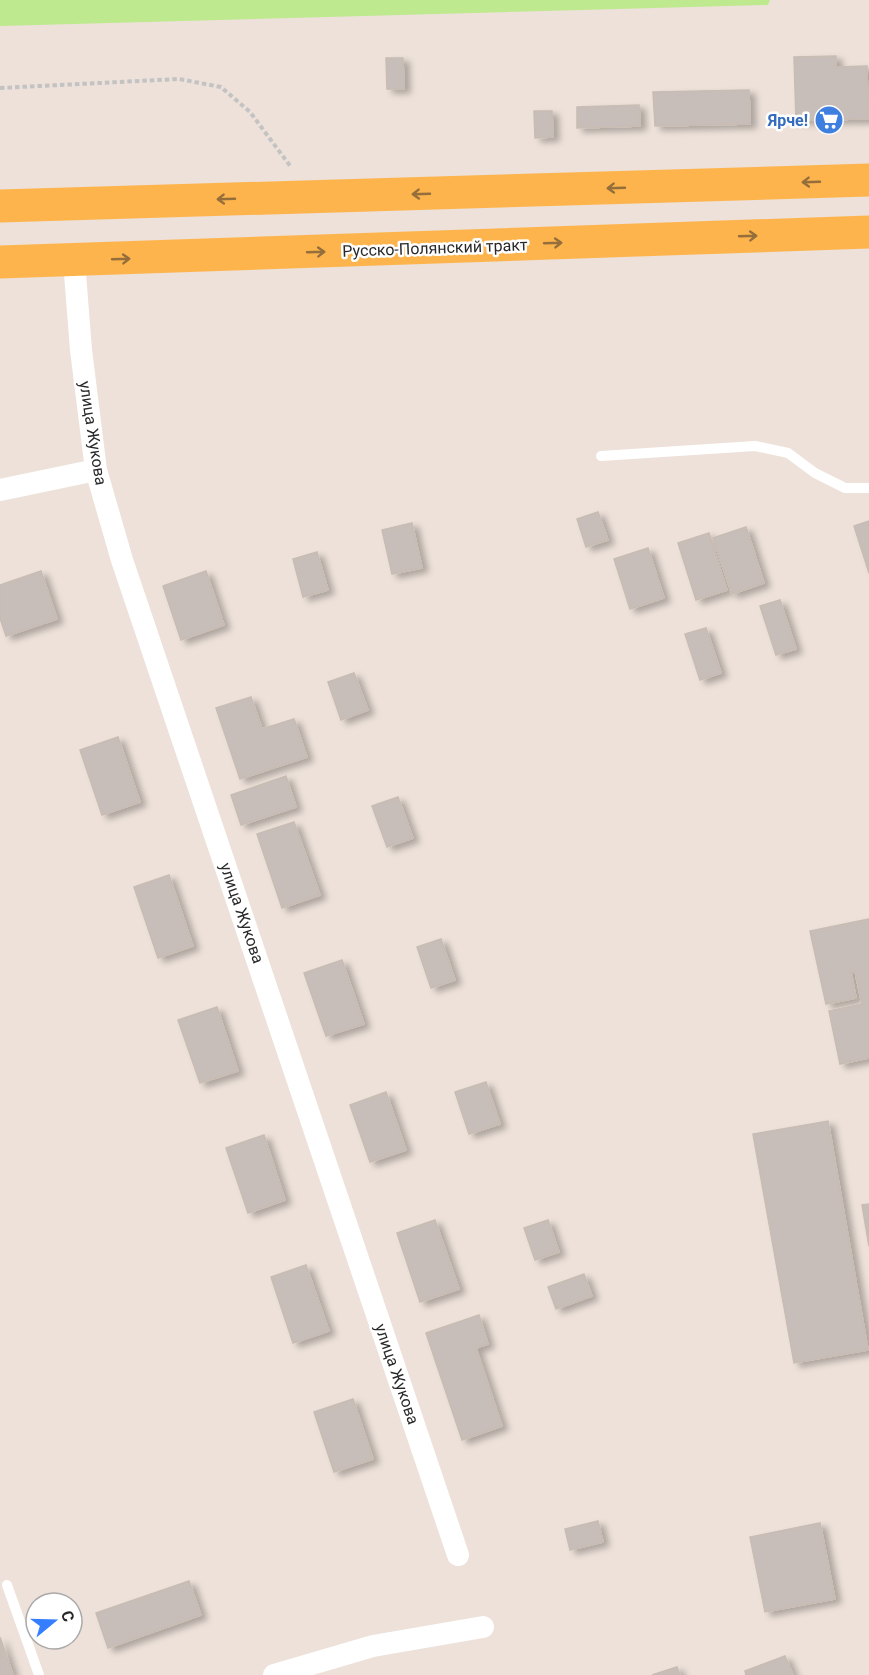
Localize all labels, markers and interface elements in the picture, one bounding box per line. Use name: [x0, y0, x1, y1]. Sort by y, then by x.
supermarket icon: Ярче!: [813, 104, 845, 136]
place label: Ярче!: [767, 111, 808, 130]
one-way arrow: [801, 176, 821, 188]
one-way arrow: [606, 182, 626, 193]
one-way arrow: [411, 188, 431, 199]
one-way arrow: [216, 194, 236, 205]
one-way arrow: [738, 231, 758, 242]
street label: Русско-Полянский тракт: [342, 235, 528, 261]
one-way arrow: [543, 238, 563, 249]
one-way arrow: [306, 246, 326, 258]
one-way arrow: [111, 253, 131, 265]
street label: улица Жукова: [75, 380, 111, 486]
street label: улица Жукова: [216, 860, 268, 966]
street label: улица Жукова: [371, 1321, 423, 1427]
north arrow: [24, 1591, 84, 1651]
text: С: [57, 1608, 78, 1624]

